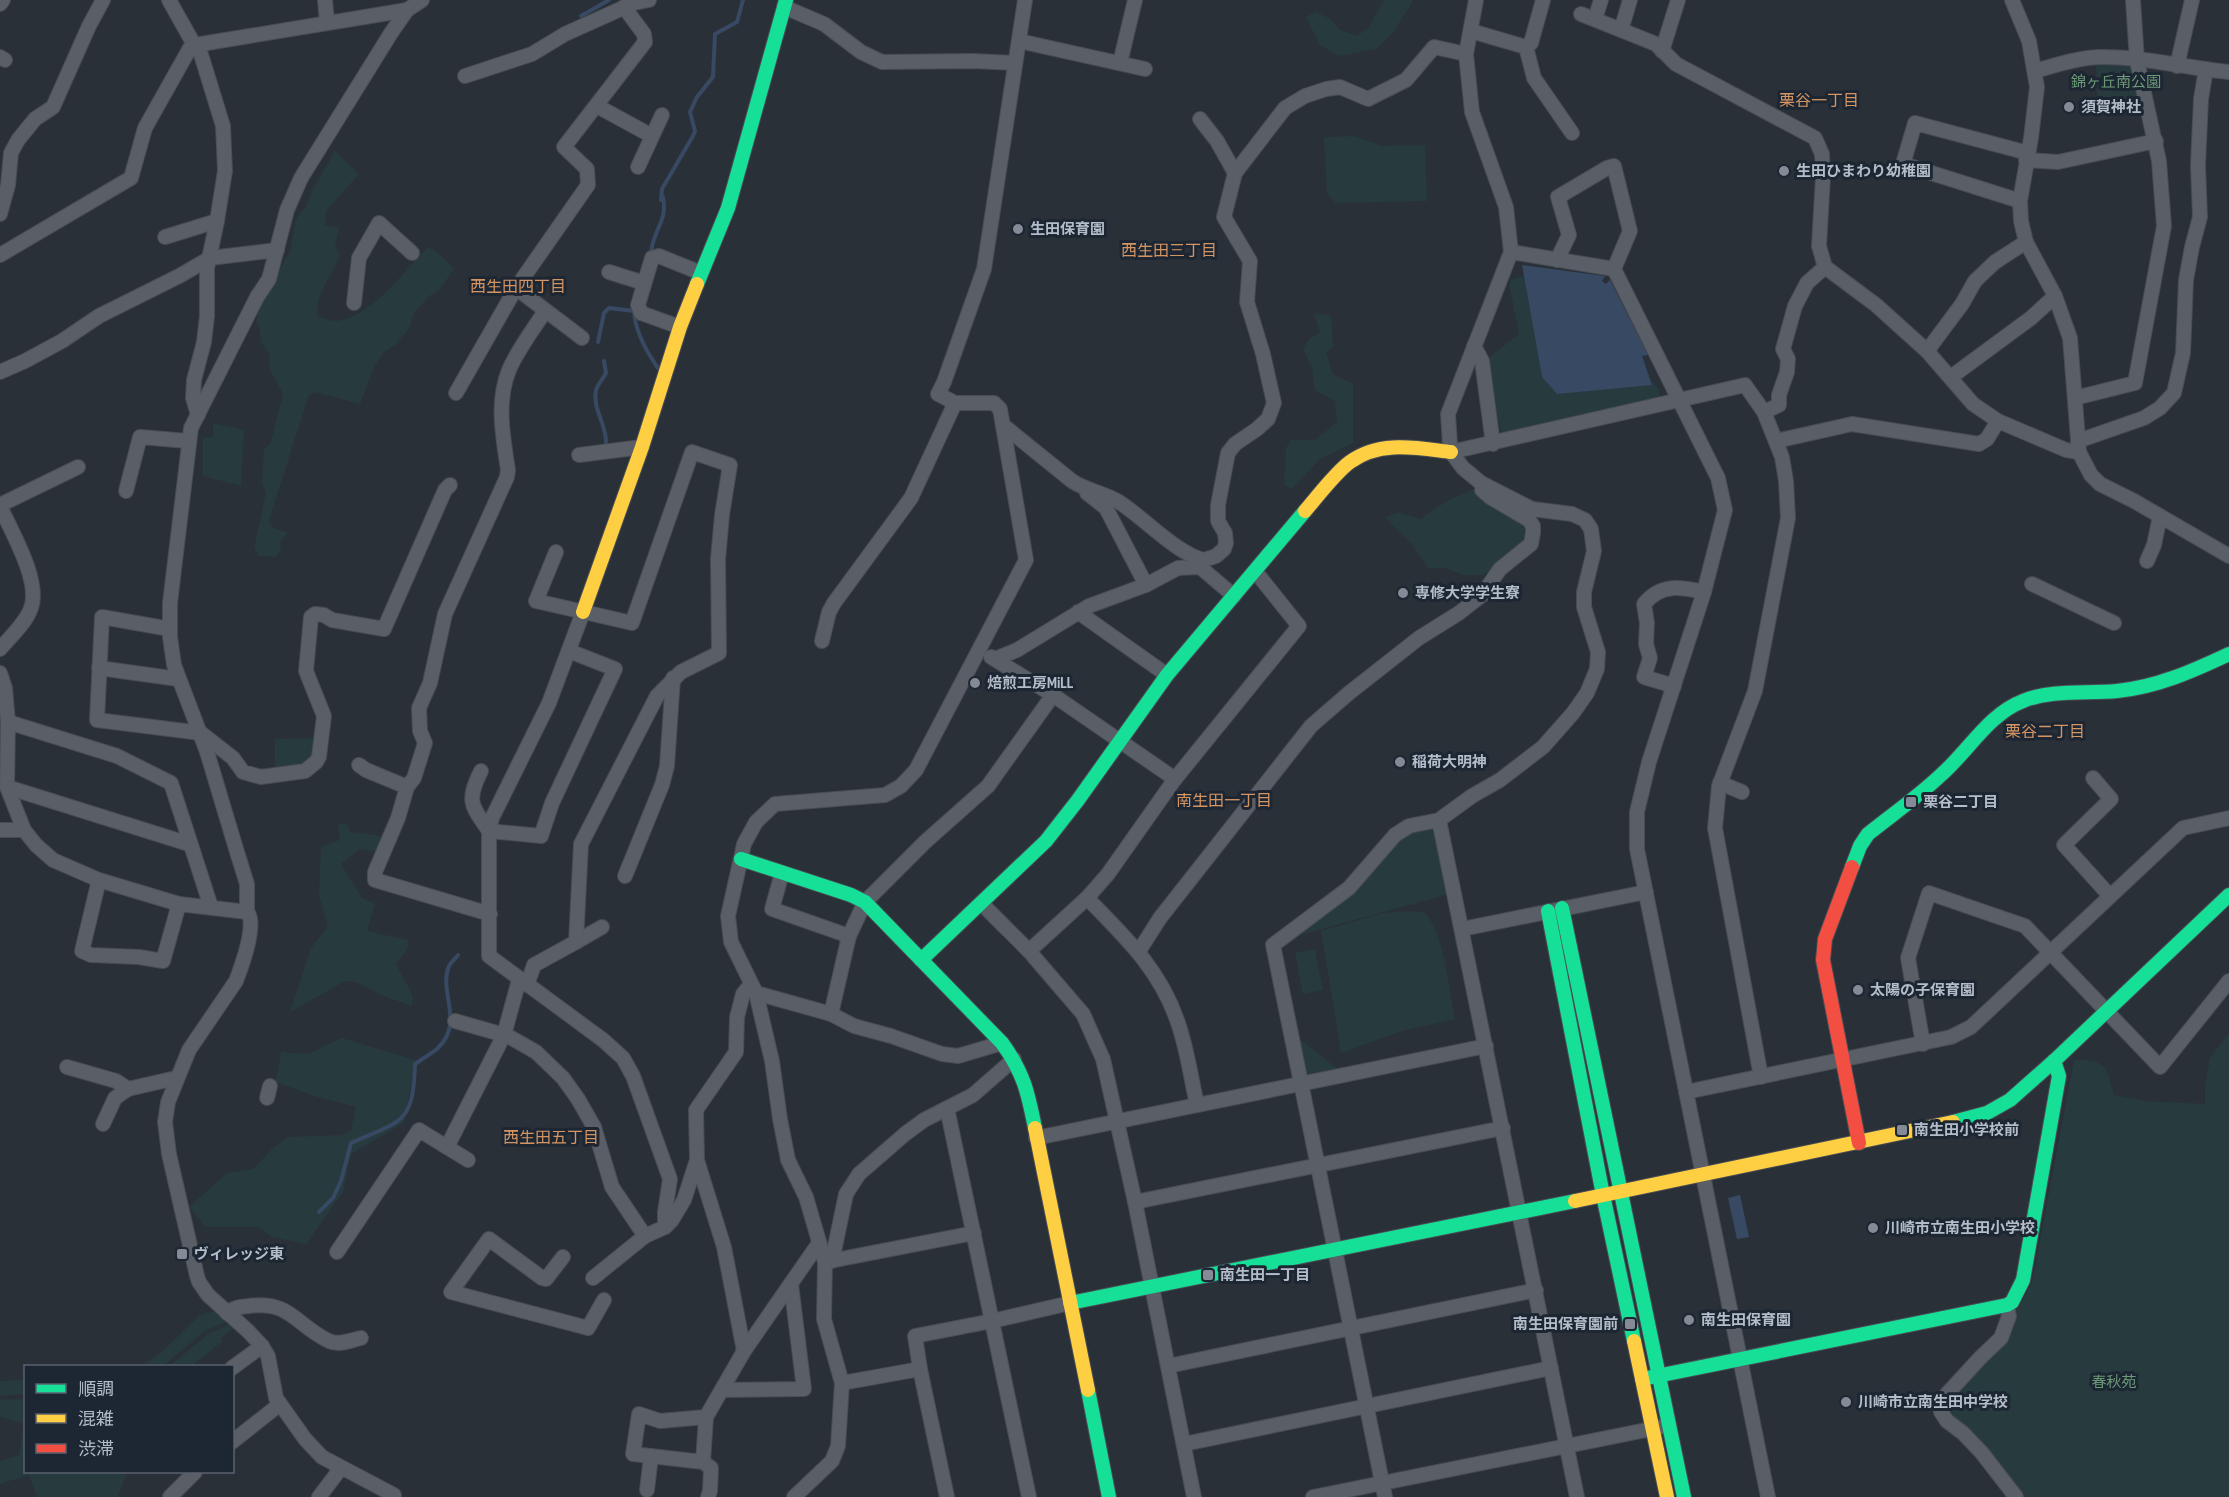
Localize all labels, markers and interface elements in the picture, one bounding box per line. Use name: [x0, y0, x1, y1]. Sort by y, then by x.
park label: 錦ヶ丘南公園: [2071, 72, 2161, 91]
district label: 栗谷一丁目: [1779, 90, 1859, 110]
place label: 須賀神社: [2081, 97, 2141, 116]
marker: 須賀神社: [2062, 100, 2076, 114]
place label: 生田ひまわり幼稚園: [1796, 161, 1931, 180]
marker: 生田ひまわり幼稚園: [1777, 164, 1791, 178]
place label: 生田保育園: [1030, 219, 1105, 238]
marker: 生田保育園: [1011, 222, 1025, 236]
district label: 西生田三丁目: [1121, 240, 1217, 260]
district label: 西生田四丁目: [470, 276, 566, 296]
place label: 専修大学学生寮: [1415, 583, 1520, 602]
marker: 専修大学学生寮: [1396, 586, 1410, 600]
place label: 焙煎工房MiLL: [987, 673, 1074, 692]
marker: 焙煎工房MiLL: [968, 676, 982, 690]
district label: 栗谷二丁目: [2005, 721, 2085, 741]
place label: 稲荷大明神: [1412, 752, 1487, 771]
marker: 稲荷大明神: [1393, 755, 1407, 769]
district label: 南生田一丁目: [1176, 790, 1272, 810]
place label: 栗谷二丁目: [1923, 792, 1998, 811]
marker: 栗谷二丁目: [1904, 795, 1918, 809]
place label: 太陽の子保育園: [1870, 980, 1975, 999]
marker: 太陽の子保育園: [1851, 983, 1865, 997]
place label: 南生田小学校前: [1914, 1120, 2019, 1139]
marker: 南生田小学校前: [1895, 1123, 1909, 1137]
district label: 西生田五丁目: [503, 1127, 599, 1147]
place label: 川崎市立南生田小学校: [1885, 1218, 2035, 1237]
marker: 川崎市立南生田小学校: [1866, 1221, 1880, 1235]
place label: ヴィレッジ東: [194, 1244, 284, 1263]
marker: ヴィレッジ東: [175, 1247, 189, 1261]
place label: 南生田一丁目: [1220, 1265, 1310, 1284]
marker: 南生田一丁目: [1201, 1268, 1215, 1282]
place label: 南生田保育園: [1701, 1310, 1791, 1329]
marker: 南生田保育園: [1682, 1313, 1696, 1327]
place label: 南生田保育園前: [1513, 1314, 1618, 1333]
marker: 南生田保育園前: [1623, 1317, 1637, 1331]
legend: [24, 1365, 234, 1473]
park label: 春秋苑: [2091, 1372, 2137, 1391]
text: 順調: [78, 1377, 114, 1400]
place label: 川崎市立南生田中学校: [1858, 1392, 2008, 1411]
marker: 川崎市立南生田中学校: [1839, 1395, 1853, 1409]
text: 混雑: [78, 1407, 114, 1430]
text: 渋滞: [78, 1437, 114, 1460]

